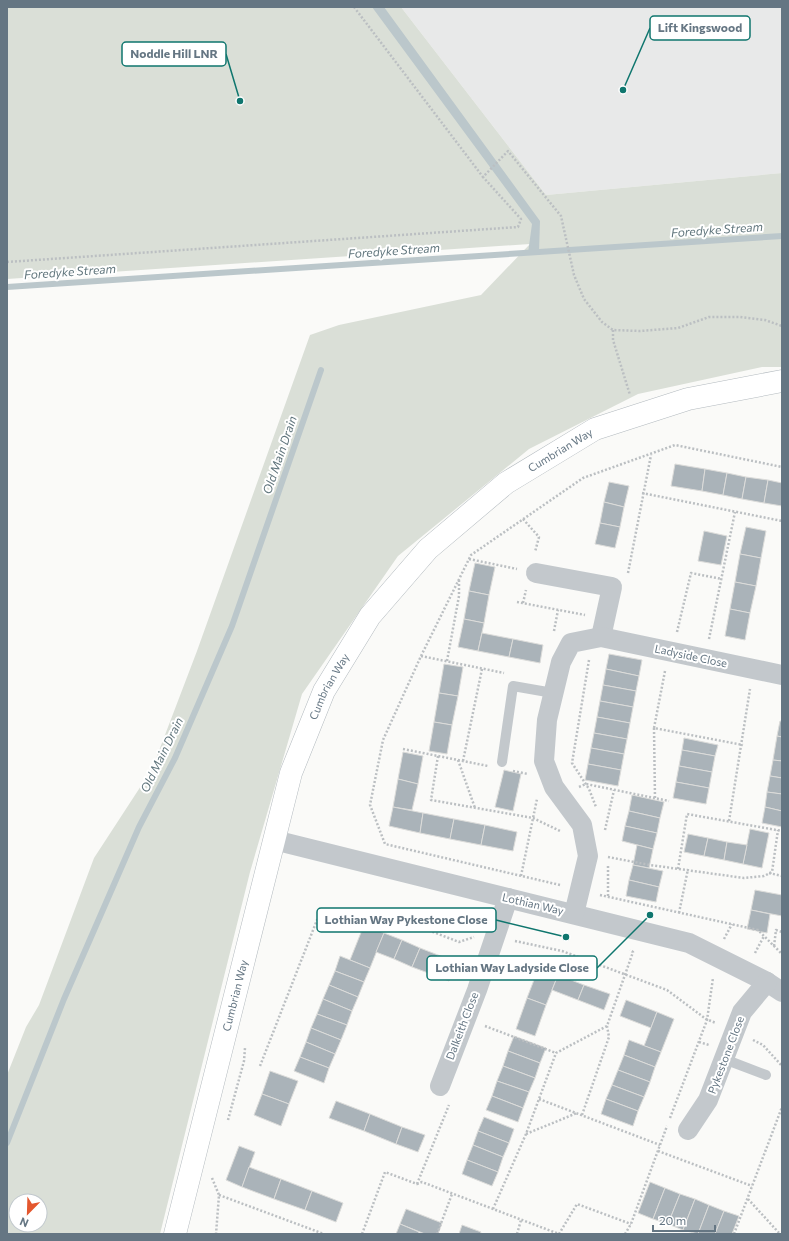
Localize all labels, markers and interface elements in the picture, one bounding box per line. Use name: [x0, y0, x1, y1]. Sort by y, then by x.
callout: Lift Kingswood: [650, 16, 750, 40]
text: Lift Kingswood: [658, 20, 742, 34]
callout: Noddle Hill LNR: [122, 42, 226, 66]
text: Noddle Hill LNR: [130, 46, 218, 60]
water label: Foredyke Stream: [670, 219, 763, 239]
water label: Foredyke Stream: [347, 240, 440, 260]
water label: Foredyke Stream: [23, 261, 116, 281]
water label: Old Main Drain: [259, 414, 299, 496]
street label: Cumbrian Way: [525, 425, 595, 474]
street label: Ladyside Close: [654, 641, 729, 670]
street label: Cumbrian Way: [306, 651, 352, 721]
water label: Old Main Drain: [137, 715, 185, 794]
street label: Lothian Way: [501, 890, 565, 917]
callout: Lothian Way Pykestone Close: [317, 908, 496, 932]
text: Lothian Way Pykestone Close: [325, 912, 487, 926]
callout: Lothian Way Ladyside Close: [427, 956, 597, 980]
street label: Cumbrian Way: [219, 958, 250, 1032]
text: Lothian Way Ladyside Close: [435, 960, 589, 974]
street label: Dalkeith Close: [443, 990, 480, 1062]
street label: Pykestone Close: [705, 1014, 746, 1095]
north arrow: [8, 1193, 48, 1233]
scale bar: [653, 1207, 715, 1233]
text: 20 m: [659, 1213, 686, 1227]
text: N: [18, 1215, 30, 1230]

